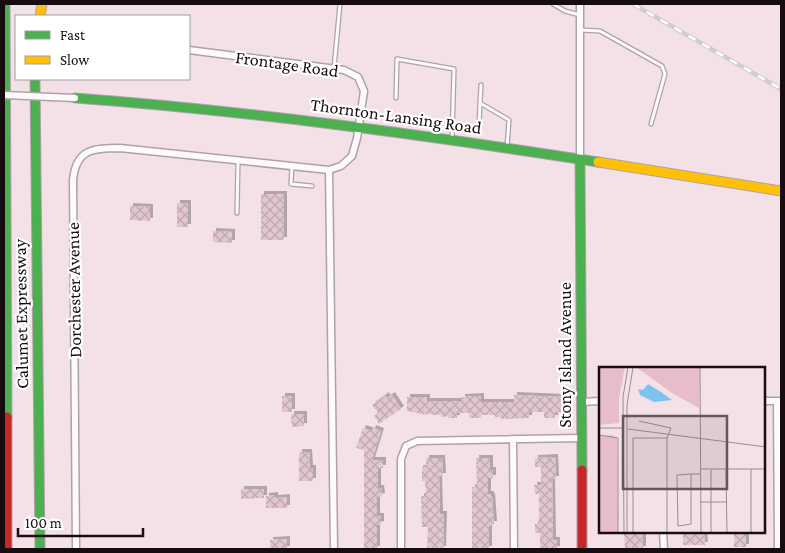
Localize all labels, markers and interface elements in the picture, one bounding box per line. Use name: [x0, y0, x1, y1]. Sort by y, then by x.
legend: [15, 15, 190, 80]
text: Fast: [60, 27, 86, 43]
street label: Frontage Road: [234, 47, 340, 81]
text: Slow: [60, 52, 90, 68]
street label: Thornton-Lansing Road: [309, 94, 483, 138]
street label: Dorchester Avenue: [63, 222, 85, 358]
street label: Calumet Expressway: [10, 238, 32, 389]
street label: Stony Island Avenue: [555, 282, 575, 428]
inset map: [599, 367, 765, 533]
scale bar: [18, 506, 142, 538]
text: 100 m: [25, 515, 62, 531]

